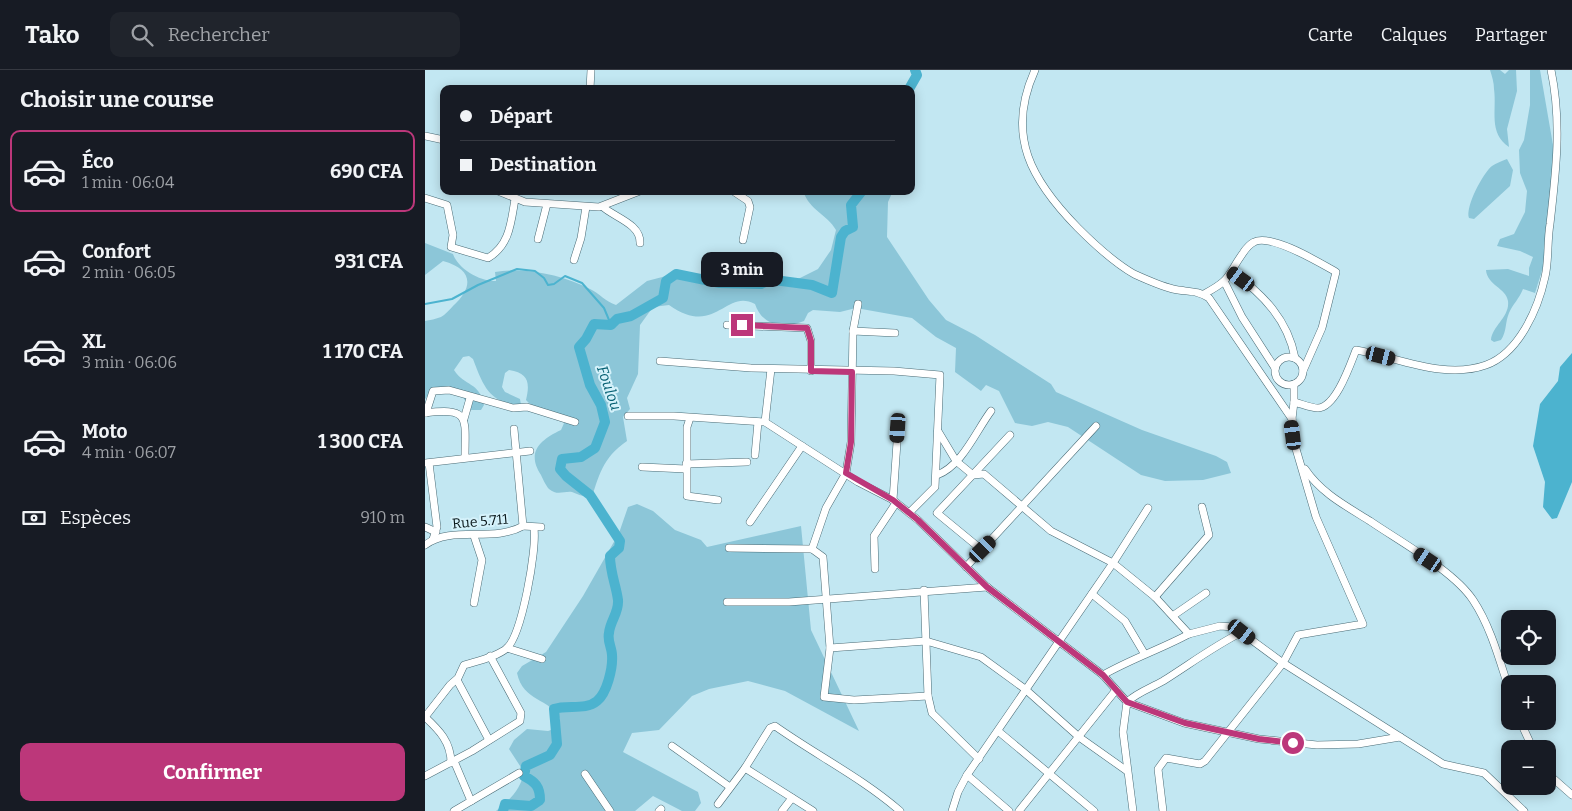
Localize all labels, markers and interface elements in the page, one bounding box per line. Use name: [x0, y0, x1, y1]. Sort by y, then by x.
search box: [110, 12, 460, 57]
text: Tako: [25, 21, 80, 49]
icon: search: [128, 21, 156, 49]
text: Rechercher: [168, 23, 270, 46]
text: Carte: [1308, 24, 1353, 46]
text: Calques: [1381, 24, 1447, 46]
text: Partager: [1475, 24, 1547, 46]
text: Choisir une course: [20, 86, 214, 113]
text: Départ: [490, 105, 553, 128]
icon: car: [22, 149, 67, 194]
text: Éco: [82, 150, 114, 173]
text: Destination: [490, 153, 596, 176]
text: 690 CFA: [330, 160, 403, 183]
text: 1 min · 06:04: [82, 173, 174, 192]
icon: car: [22, 239, 67, 284]
text: Confort: [82, 240, 151, 263]
text: 931 CFA: [335, 250, 403, 273]
callout: 3 min: [701, 252, 783, 288]
text: 3 min: [721, 260, 763, 279]
text: 2 min · 06:05: [82, 263, 176, 282]
car: [1224, 264, 1257, 294]
route end: [731, 314, 753, 336]
icon: car: [22, 329, 67, 374]
text: XL: [82, 330, 106, 353]
text: 1 170 CFA: [323, 340, 403, 363]
car: [1364, 345, 1397, 367]
text: 3 min · 06:06: [82, 353, 177, 372]
water label: Foulou: [593, 363, 625, 413]
car: [889, 413, 906, 443]
icon: car: [22, 419, 67, 464]
car: [1283, 419, 1302, 451]
text: Moto: [82, 420, 128, 443]
text: 1 300 CFA: [318, 430, 403, 453]
text: 4 min · 06:07: [82, 443, 176, 462]
icon: cash: [20, 504, 48, 532]
text: Espèces: [60, 506, 131, 529]
text: 910 m: [360, 508, 405, 527]
street label: Rue 5.711: [451, 511, 509, 532]
car: [967, 533, 998, 565]
car: [1411, 545, 1444, 575]
map controls: [1501, 610, 1556, 795]
button: locate: [1501, 610, 1556, 665]
car: [1225, 617, 1258, 647]
button: +: [1501, 675, 1556, 730]
route start: [1282, 732, 1304, 754]
button: −: [1501, 740, 1556, 795]
button: Confirmer: [20, 743, 405, 801]

